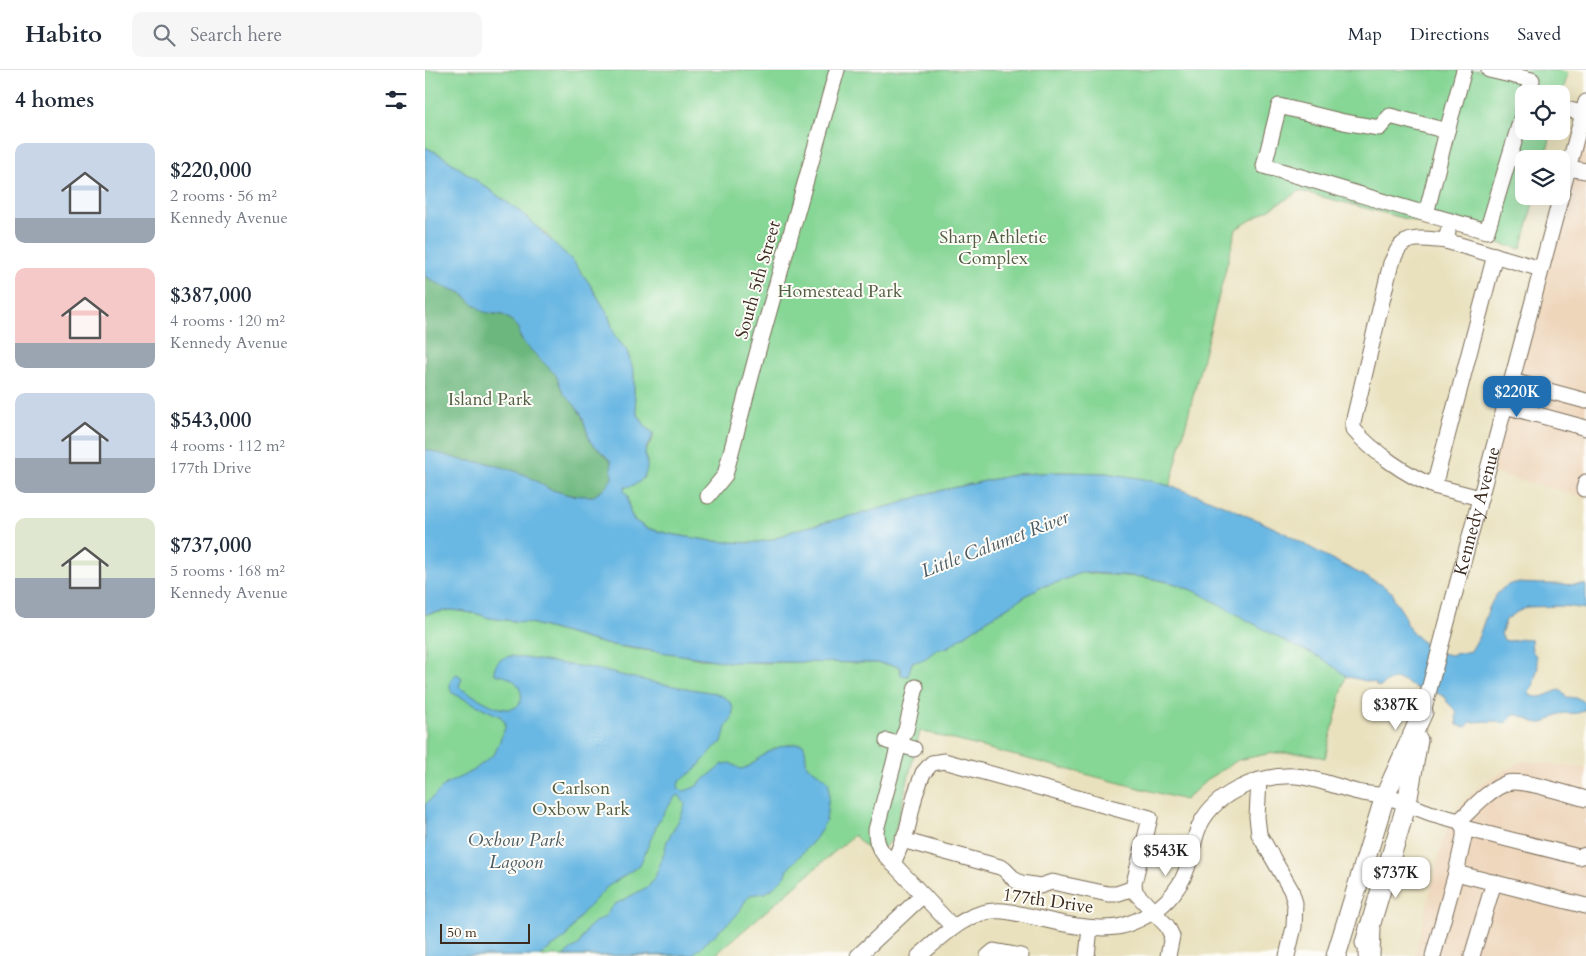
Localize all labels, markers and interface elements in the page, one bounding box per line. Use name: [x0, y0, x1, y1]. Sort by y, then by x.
search box: [132, 12, 482, 57]
text: Habito: [25, 18, 102, 51]
icon: search: [150, 21, 178, 49]
text: Search here: [190, 22, 282, 48]
text: Map: [1348, 22, 1382, 47]
text: Directions: [1410, 22, 1489, 47]
text: Saved: [1517, 22, 1561, 47]
map controls: [1515, 85, 1570, 205]
button: locate: [1515, 85, 1570, 140]
text: 4 homes: [15, 86, 94, 115]
icon: filters: [382, 86, 410, 114]
button: layers: [1515, 150, 1570, 205]
text: $220,000: [170, 156, 251, 185]
icon: home: [55, 163, 115, 223]
text: 2 rooms · 56 m²: [170, 185, 277, 207]
text: Kennedy Avenue: [170, 207, 288, 229]
street label: South 5th Street: [729, 218, 787, 342]
park label: Sharp Athletic Complex: [939, 225, 1047, 271]
park label: Homestead Park: [778, 279, 903, 304]
text: $387,000: [170, 281, 251, 310]
icon: home: [55, 288, 115, 348]
text: 4 rooms · 120 m²: [170, 310, 285, 332]
text: Kennedy Avenue: [170, 332, 288, 354]
pin: $220K: [1482, 376, 1552, 418]
text: $220K: [1494, 381, 1540, 403]
park label: Island Park: [448, 387, 532, 412]
text: $543,000: [170, 406, 251, 435]
icon: home: [55, 413, 115, 473]
text: 4 rooms · 112 m²: [170, 435, 285, 457]
street label: Kennedy Avenue: [1448, 444, 1506, 578]
text: 177th Drive: [170, 457, 251, 479]
water label: Little Calumet River: [917, 504, 1073, 584]
text: $737,000: [170, 531, 251, 560]
icon: home: [55, 538, 115, 598]
text: 5 rooms · 168 m²: [170, 560, 285, 582]
text: Kennedy Avenue: [170, 582, 288, 604]
pin: $387K: [1361, 688, 1431, 731]
text: $387K: [1373, 694, 1419, 716]
park label: Carlson Oxbow Park: [532, 776, 630, 822]
water label: Oxbow Park Lagoon: [468, 827, 565, 875]
pin: $543K: [1131, 834, 1201, 877]
text: $543K: [1143, 840, 1189, 862]
pin: $737K: [1361, 856, 1431, 899]
text: $737K: [1373, 862, 1419, 884]
street label: 177th Drive: [1001, 882, 1095, 920]
scale bar: [440, 921, 530, 944]
text: 50 m: [447, 923, 477, 942]

